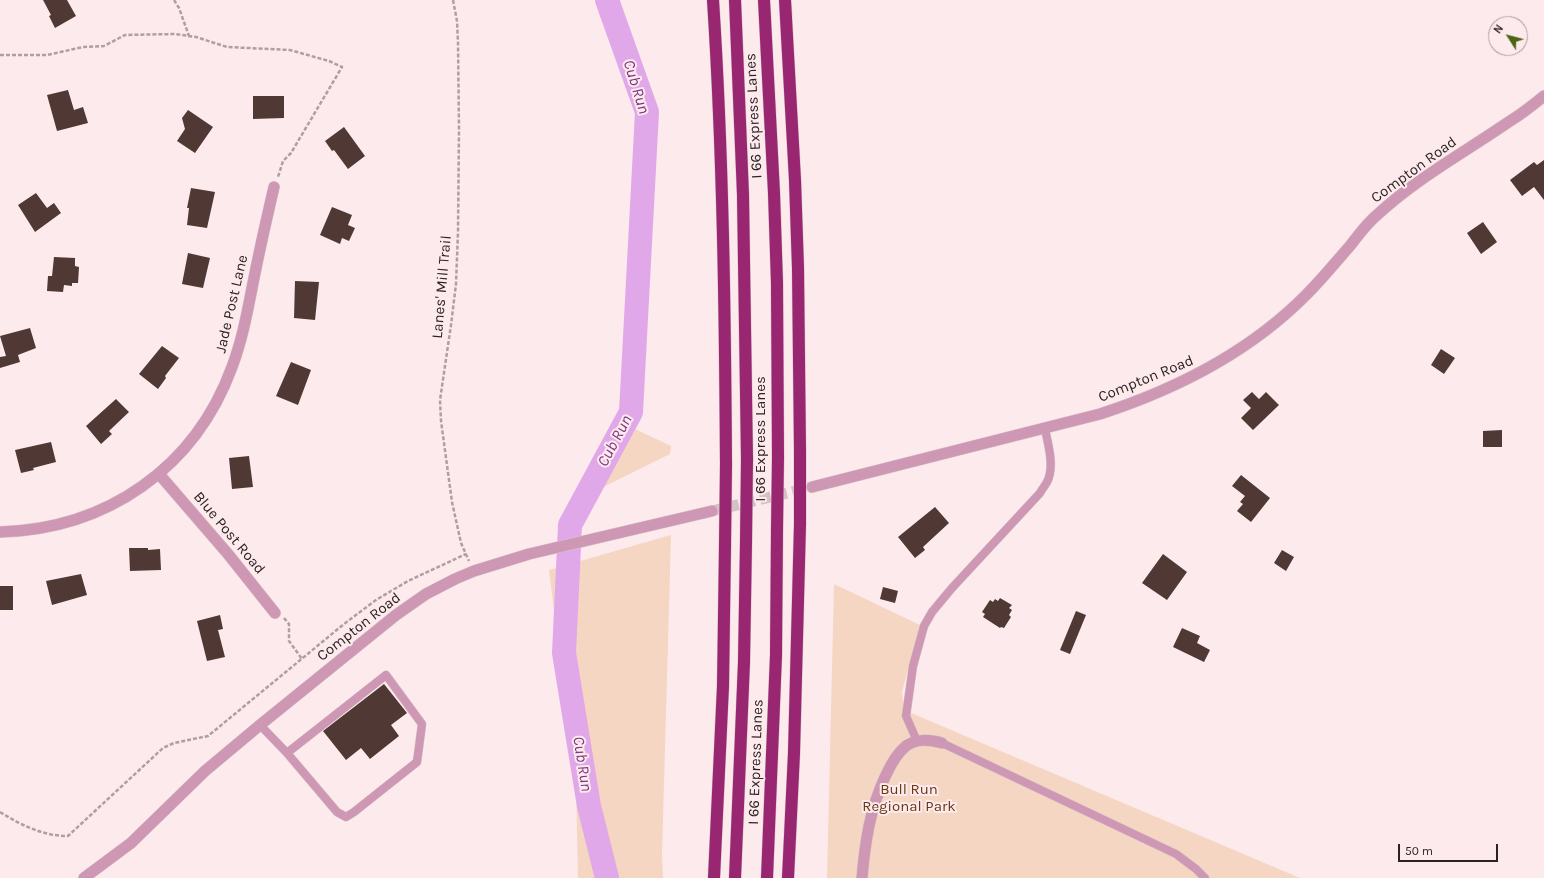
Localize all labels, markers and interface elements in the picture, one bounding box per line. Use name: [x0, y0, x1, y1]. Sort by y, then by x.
north arrow: [1488, 16, 1528, 56]
text: N: [1491, 22, 1506, 36]
street label: I 66 Express Lanes: [742, 53, 766, 179]
water label: Cub Run: [619, 58, 653, 116]
street label: Compton Road: [1368, 133, 1460, 207]
street label: Lanes' Mill Trail: [429, 235, 455, 339]
street label: Jade Post Lane: [212, 253, 252, 355]
street label: Compton Road: [1096, 352, 1196, 406]
street label: I 66 Express Lanes: [752, 376, 770, 502]
water label: Cub Run: [593, 412, 637, 470]
street label: Blue Post Road: [189, 488, 269, 578]
street label: Compton Road: [314, 589, 404, 665]
street label: I 66 Express Lanes: [745, 699, 767, 825]
water label: Cub Run: [568, 735, 596, 793]
park label: Bull Run Regional Park: [862, 781, 956, 816]
scale bar: [1400, 836, 1500, 862]
text: 50 m: [1405, 844, 1433, 858]

